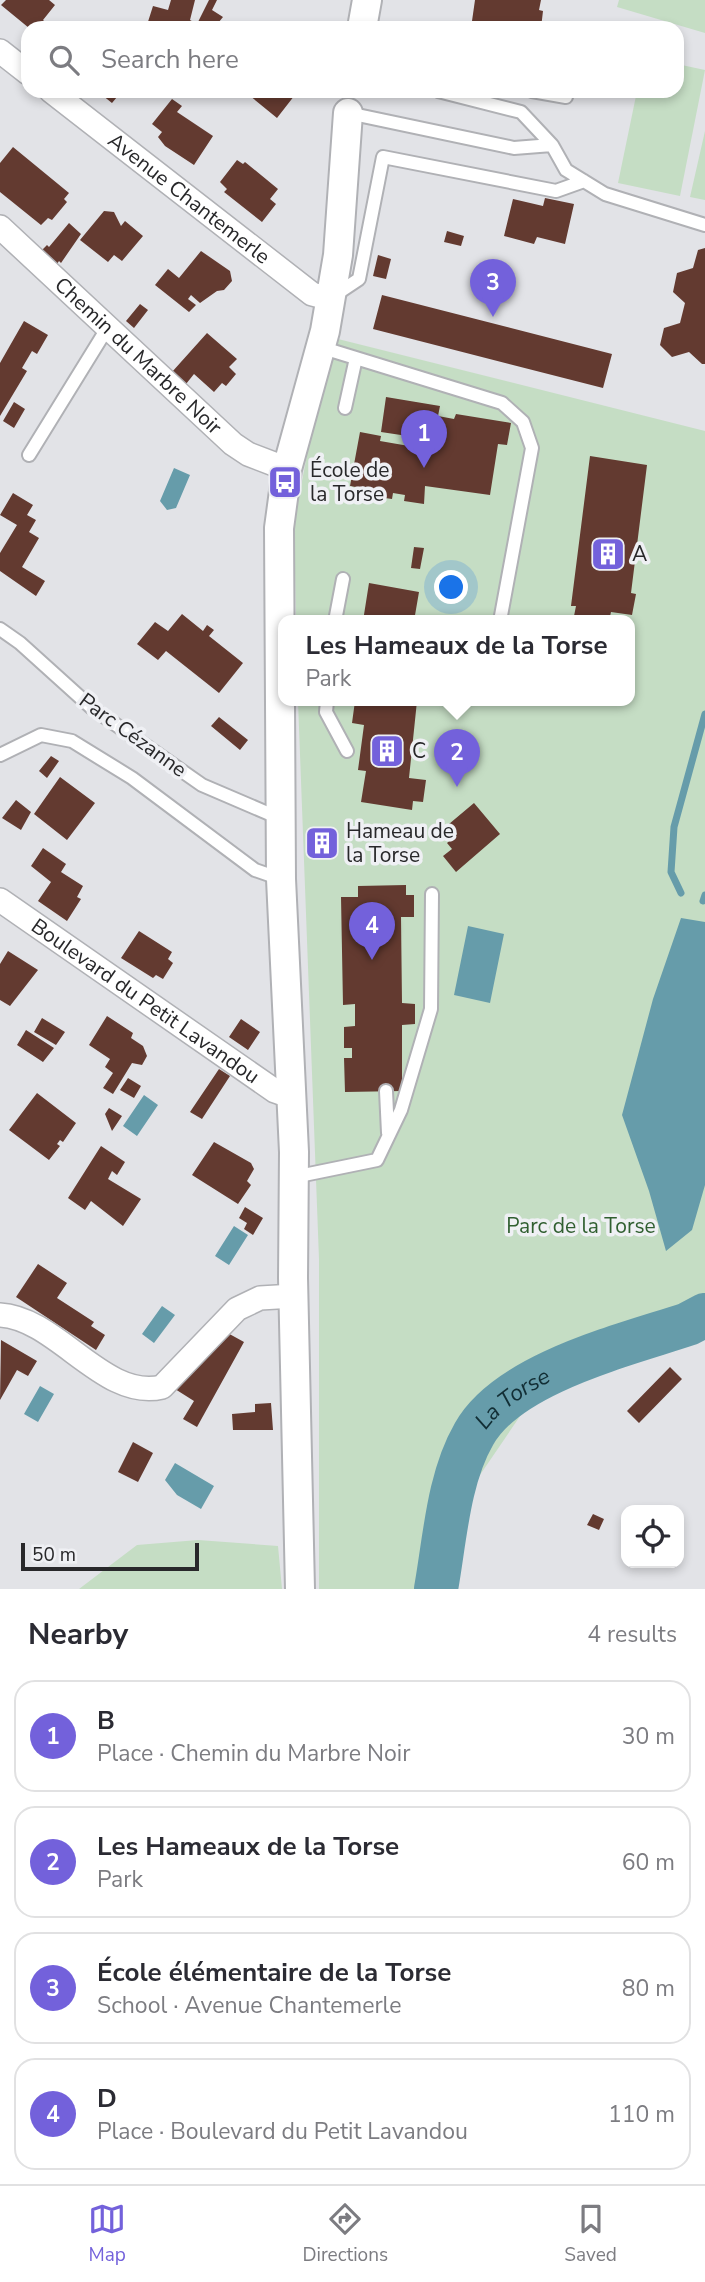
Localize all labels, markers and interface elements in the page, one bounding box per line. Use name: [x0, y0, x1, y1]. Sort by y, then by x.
search box: [21, 21, 684, 98]
icon: search: [45, 41, 83, 79]
text: Search here: [101, 42, 239, 77]
street label: Avenue Chantemerle: [102, 126, 276, 270]
pin: 3: [470, 259, 516, 317]
street label: Chemin du Marbre Noir: [48, 271, 228, 441]
pin: 1: [401, 410, 447, 468]
place label: École de la Torse: [310, 456, 389, 508]
bus stop icon: École de la Torse: [266, 463, 304, 501]
building icon: A: [589, 535, 627, 573]
place label: A: [632, 540, 647, 568]
your location: [434, 570, 468, 604]
popup: [278, 615, 635, 706]
text: Les Hameaux de la Torse: [305, 628, 608, 663]
text: Park: [305, 663, 351, 694]
street label: Parc Cézanne: [74, 686, 192, 784]
pin: 2: [434, 729, 480, 787]
building icon: C: [368, 732, 406, 770]
place label: C: [412, 737, 426, 765]
place label: Hameau de la Torse: [346, 817, 454, 869]
building icon: Hameau de la Torse: [303, 824, 341, 862]
pin: 4: [349, 902, 395, 960]
street label: Boulevard du Petit Lavandou: [26, 912, 265, 1090]
park label: Parc de la Torse: [506, 1212, 656, 1240]
water label: La Torse: [468, 1360, 555, 1436]
map controls: [621, 1505, 684, 1568]
button: locate: [621, 1505, 684, 1568]
scale bar: [21, 1540, 200, 1572]
text: 50 m: [32, 1542, 76, 1568]
text: Nearby: [28, 1614, 128, 1655]
text: 4 results: [587, 1619, 677, 1650]
text: B: [97, 1703, 115, 1738]
text: 1: [46, 1721, 60, 1752]
text: 30 m: [622, 1721, 675, 1752]
text: Place · Chemin du Marbre Noir: [97, 1738, 410, 1769]
text: Les Hameaux de la Torse: [97, 1829, 399, 1864]
text: 2: [46, 1847, 60, 1878]
text: 60 m: [622, 1847, 675, 1878]
text: Park: [97, 1864, 143, 1895]
text: École élémentaire de la Torse: [97, 1955, 451, 1990]
text: 3: [46, 1973, 60, 2004]
text: 80 m: [622, 1973, 675, 2004]
text: School · Avenue Chantemerle: [97, 1990, 402, 2021]
text: D: [97, 2081, 117, 2116]
text: 4: [46, 2099, 60, 2130]
text: 110 m: [608, 2099, 675, 2130]
text: Place · Boulevard du Petit Lavandou: [97, 2116, 468, 2147]
tab: Map: [88, 2200, 126, 2268]
tab: Directions: [302, 2200, 388, 2268]
tab: Saved: [564, 2200, 617, 2268]

